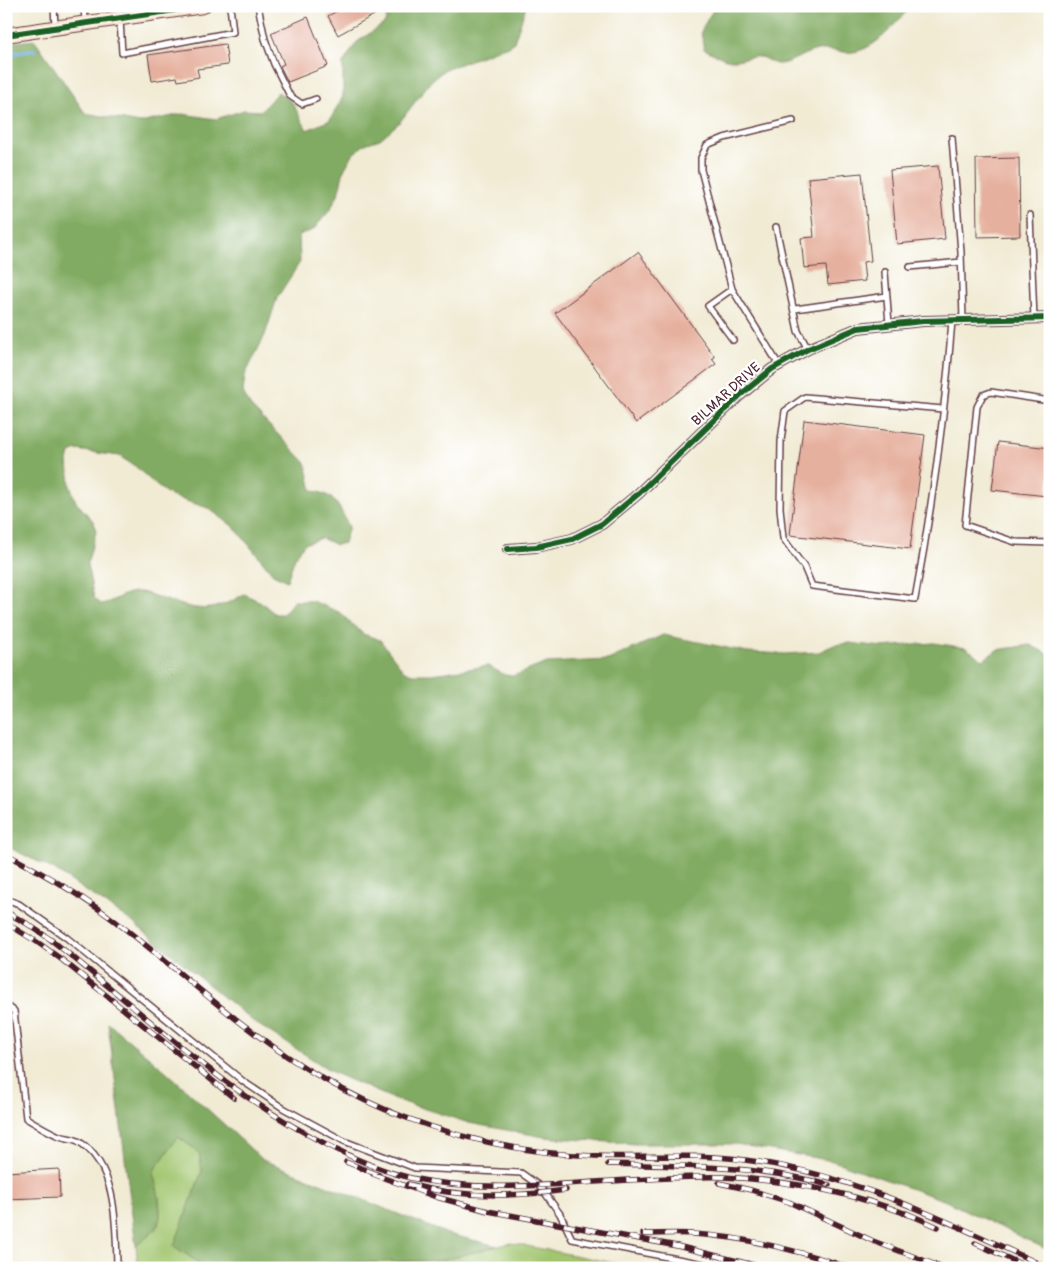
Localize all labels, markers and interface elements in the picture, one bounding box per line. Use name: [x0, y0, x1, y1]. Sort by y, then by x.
street label: BILMAR DRIVE: [688, 359, 764, 429]

